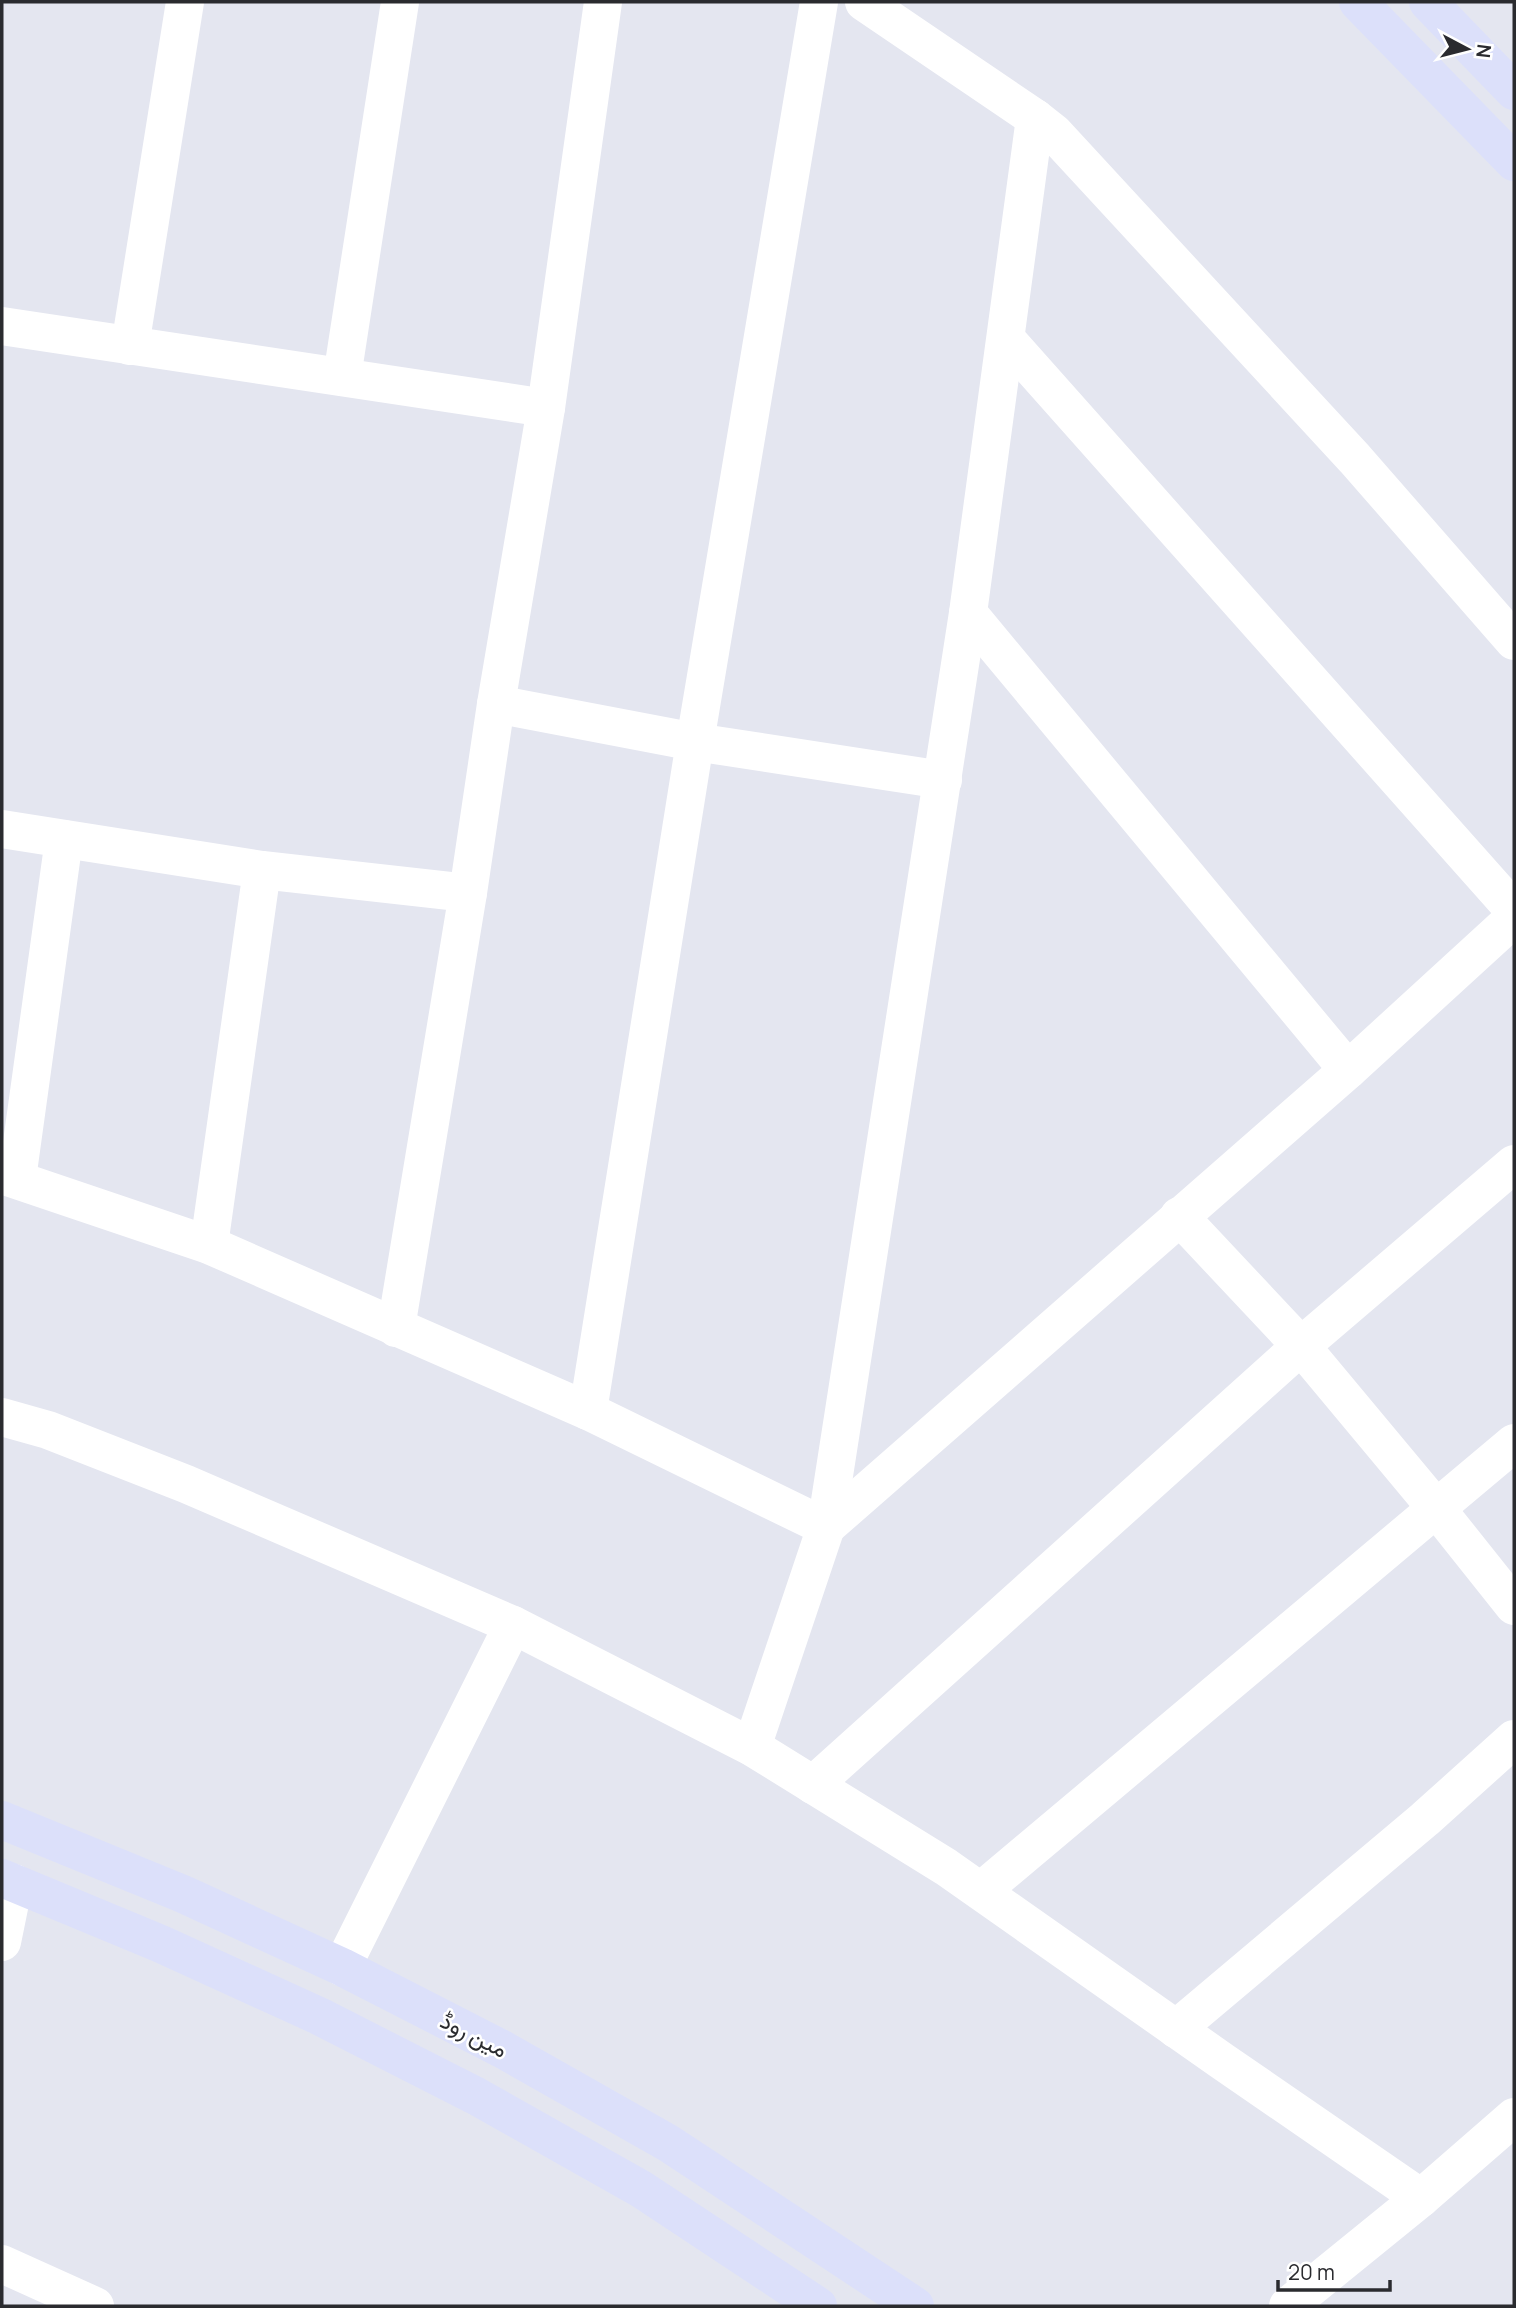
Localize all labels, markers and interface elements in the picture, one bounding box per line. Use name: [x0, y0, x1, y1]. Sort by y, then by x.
north arrow: [1432, 14, 1502, 84]
text: N: [1470, 43, 1498, 59]
street label: مین روڈ: [435, 2004, 514, 2065]
scale bar: [1278, 2248, 1390, 2292]
text: 20 m: [1288, 2258, 1335, 2286]

